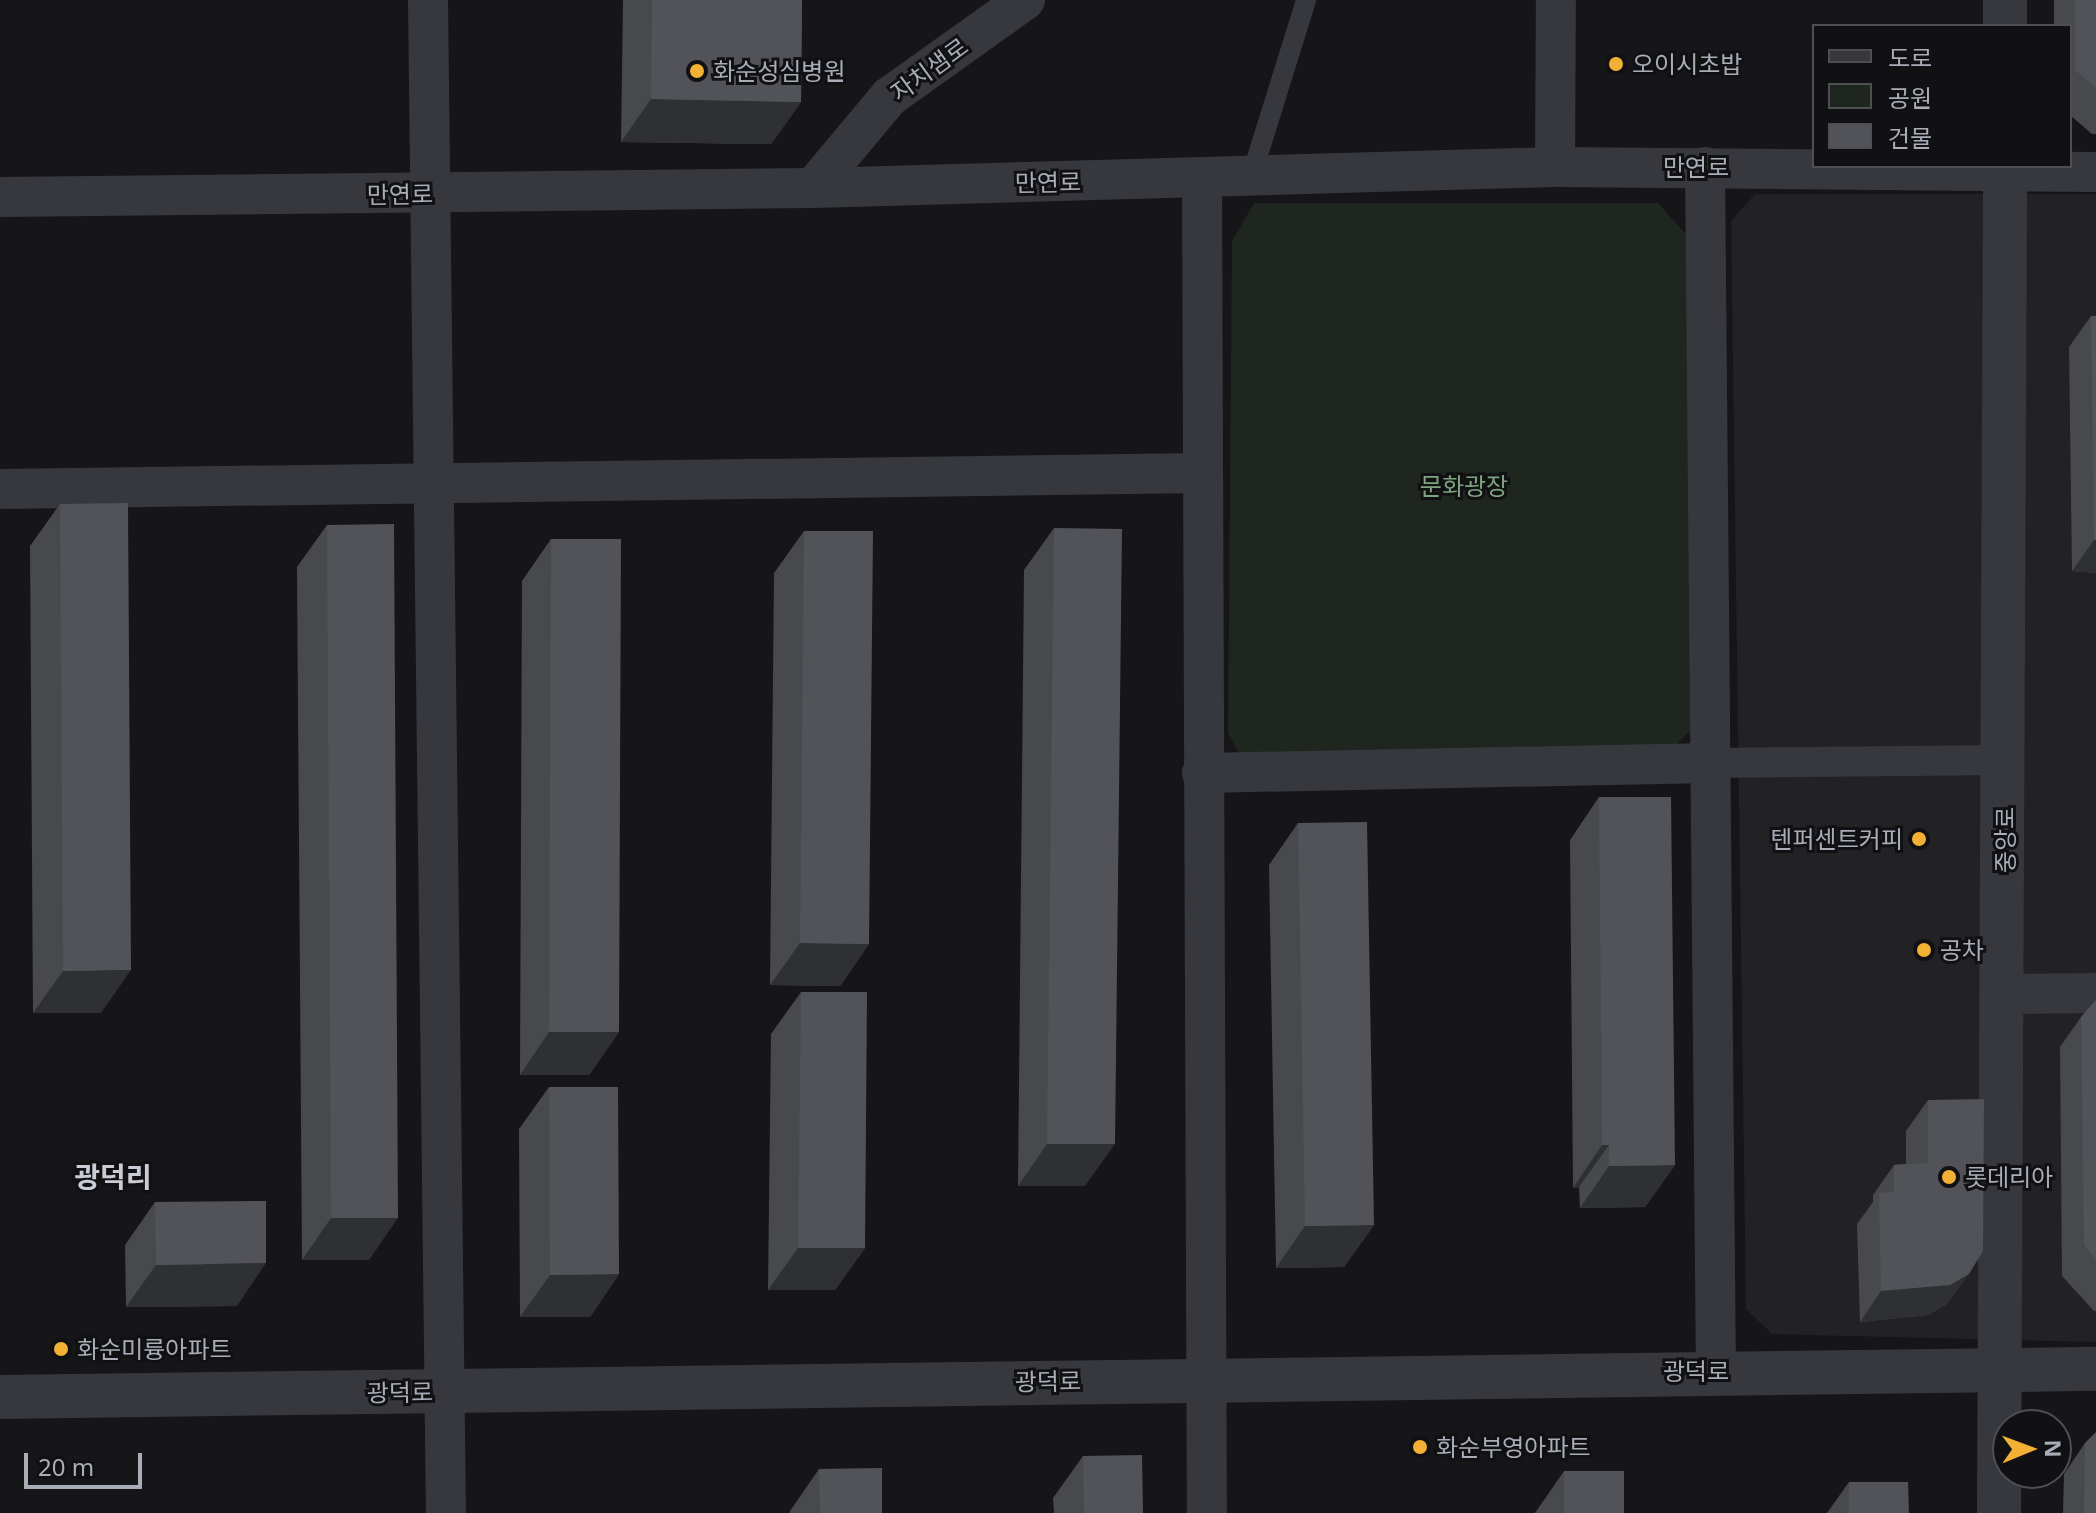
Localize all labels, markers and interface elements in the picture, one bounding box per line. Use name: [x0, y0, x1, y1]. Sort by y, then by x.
legend: [1812, 24, 2072, 168]
street label: 자치샘로: [885, 31, 973, 107]
text: 도로: [1888, 41, 1932, 74]
place label: 오이시초밥: [1632, 50, 1742, 78]
marker: 오이시초밥: [1607, 55, 1625, 73]
place label: 화순성심병원: [713, 57, 845, 85]
marker: 화순성심병원: [688, 62, 706, 80]
text: 공원: [1888, 81, 1932, 114]
text: 건물: [1888, 121, 1932, 154]
street label: 만연로: [1663, 153, 1729, 181]
street label: 만연로: [1015, 167, 1081, 197]
street label: 만연로: [367, 179, 433, 209]
park label: 문화광장: [1420, 472, 1508, 500]
street label: 중앙로: [1991, 807, 2019, 873]
place label: 텐퍼센트커피: [1771, 825, 1903, 853]
marker: 텐퍼센트커피: [1910, 830, 1928, 848]
place label: 공차: [1940, 936, 1984, 964]
marker: 공차: [1915, 941, 1933, 959]
district label: 광덕리: [74, 1159, 152, 1193]
place label: 롯데리아: [1965, 1163, 2053, 1191]
marker: 롯데리아: [1940, 1168, 1958, 1186]
place label: 화순미륭아파트: [77, 1335, 232, 1363]
marker: 화순미륭아파트: [52, 1340, 70, 1358]
street label: 광덕로: [1663, 1357, 1729, 1385]
street label: 광덕로: [1015, 1366, 1081, 1396]
street label: 광덕로: [367, 1377, 433, 1407]
north arrow: [1992, 1409, 2072, 1489]
place label: 화순부영아파트: [1436, 1433, 1591, 1461]
scale bar: [28, 1437, 146, 1487]
marker: 화순부영아파트: [1411, 1438, 1429, 1456]
text: N: [2039, 1439, 2069, 1458]
text: 20 m: [38, 1450, 94, 1483]

